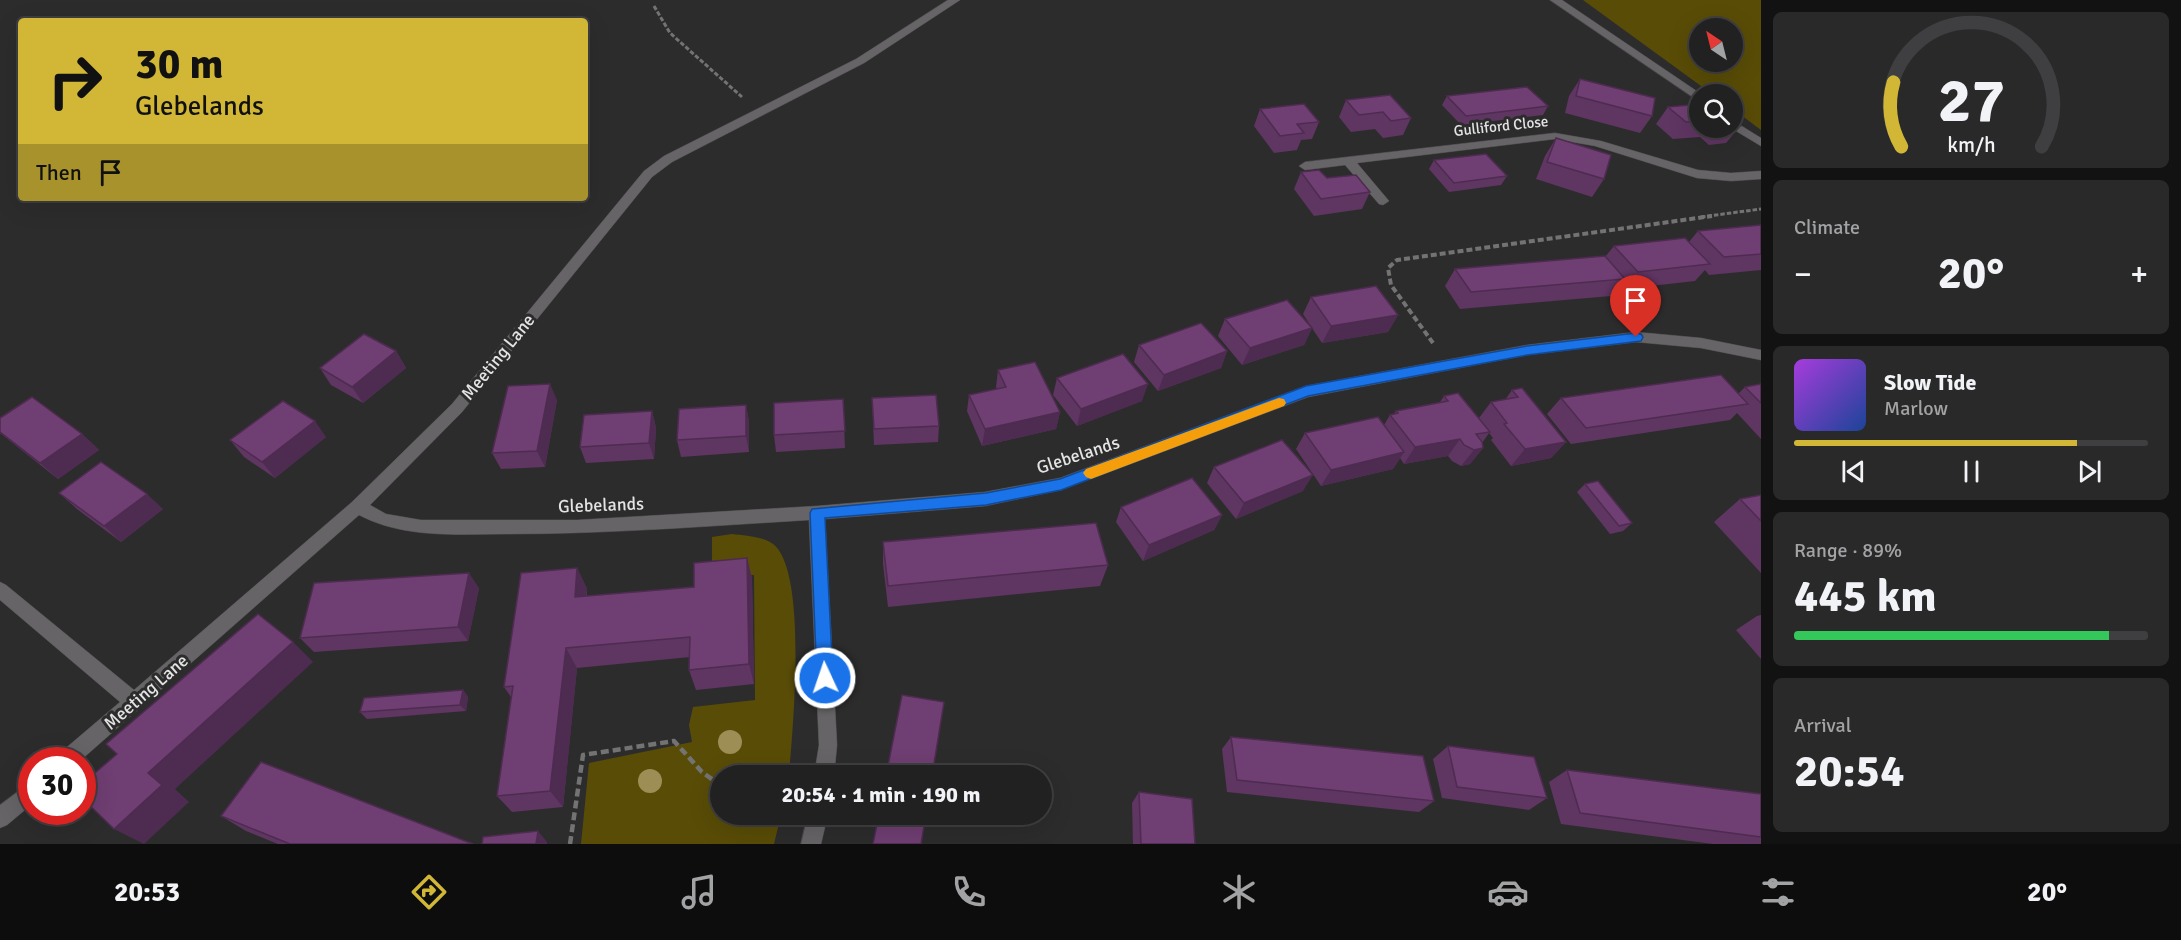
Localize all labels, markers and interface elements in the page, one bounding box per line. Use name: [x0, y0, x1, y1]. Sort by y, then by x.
north arrow: [1689, 18, 1743, 72]
map controls: [1689, 18, 1743, 138]
text: 30 m: [135, 39, 224, 90]
icon: right: [36, 42, 114, 120]
text: 27: [1937, 62, 2005, 139]
button: search: [1689, 84, 1743, 138]
text: Glebelands: [135, 90, 264, 123]
street label: Gulliford Close: [1453, 112, 1549, 140]
text: km/h: [1947, 132, 1995, 158]
icon: arrive: [94, 156, 127, 189]
text: Then: [36, 159, 82, 186]
text: Climate: [1794, 215, 1860, 240]
text: 20°: [1938, 246, 2004, 301]
text: −: [1794, 254, 1812, 295]
text: +: [2130, 254, 2148, 295]
pin: [1610, 275, 1661, 337]
icon: arrive: [1619, 284, 1652, 317]
street label: Meeting Lane: [457, 310, 539, 404]
text: Slow Tide: [1884, 369, 1976, 396]
text: Marlow: [1884, 396, 1948, 421]
street label: Glebelands: [1034, 431, 1122, 479]
icon: previous: [1837, 455, 1870, 488]
icon: pause: [1955, 455, 1988, 488]
icon: next: [2073, 455, 2106, 488]
street label: Glebelands: [558, 493, 644, 517]
text: Range · 89%: [1794, 538, 1902, 563]
text: 445 km: [1794, 569, 1937, 624]
position arrow: [793, 646, 857, 710]
street label: Meeting Lane: [99, 649, 193, 735]
text: Arrival: [1794, 713, 1852, 738]
text: 20:54: [1794, 744, 1904, 799]
speed limit sign: 30: [18, 747, 96, 825]
text: 20:54 · 1 min · 190 m: [781, 781, 981, 808]
icon: directions: [408, 871, 450, 913]
icon: music: [678, 871, 720, 913]
icon: phone: [948, 871, 990, 913]
icon: climate: [1218, 871, 1260, 913]
icon: car: [1487, 871, 1529, 913]
icon: filters: [1757, 871, 1799, 913]
text: 20:53: [114, 876, 180, 909]
text: 20°: [2027, 876, 2067, 909]

